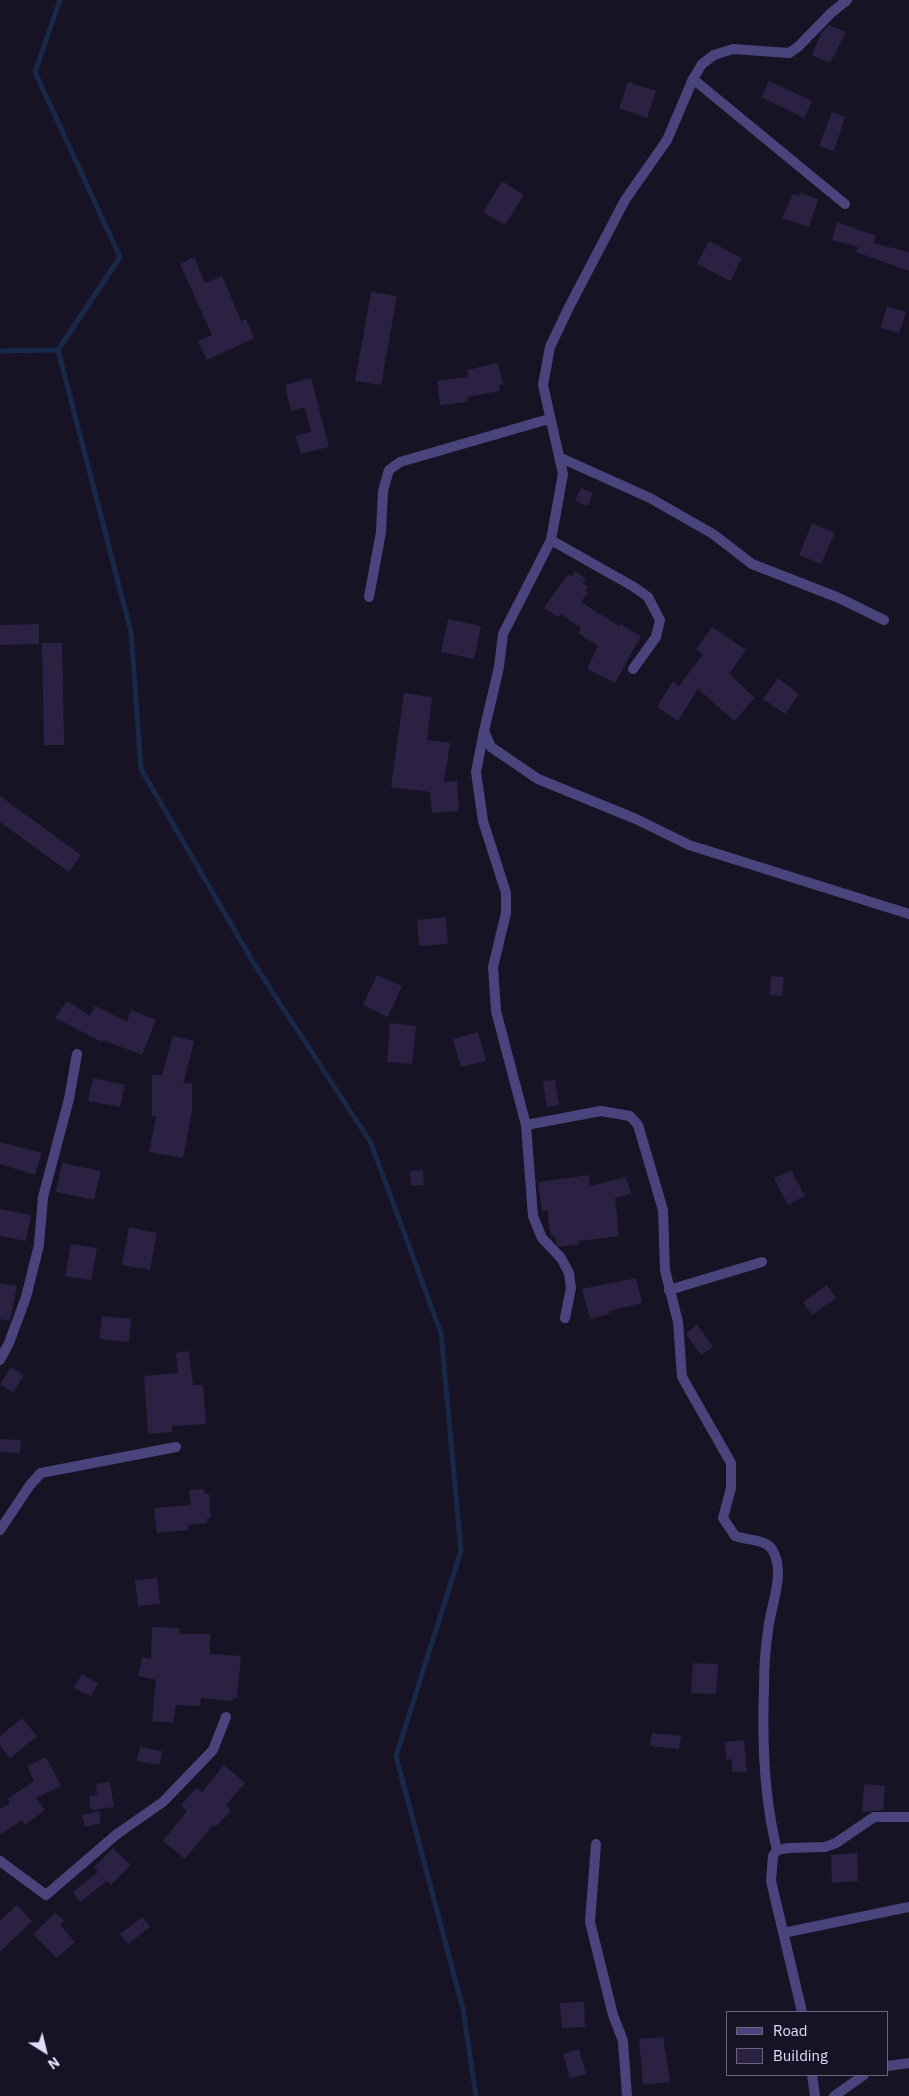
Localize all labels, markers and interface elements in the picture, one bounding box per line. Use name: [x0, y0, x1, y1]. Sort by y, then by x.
legend: [726, 2011, 889, 2076]
text: Road: [773, 2021, 808, 2040]
north arrow: [20, 2026, 70, 2076]
text: Building: [773, 2046, 828, 2065]
text: N: [44, 2053, 63, 2073]

